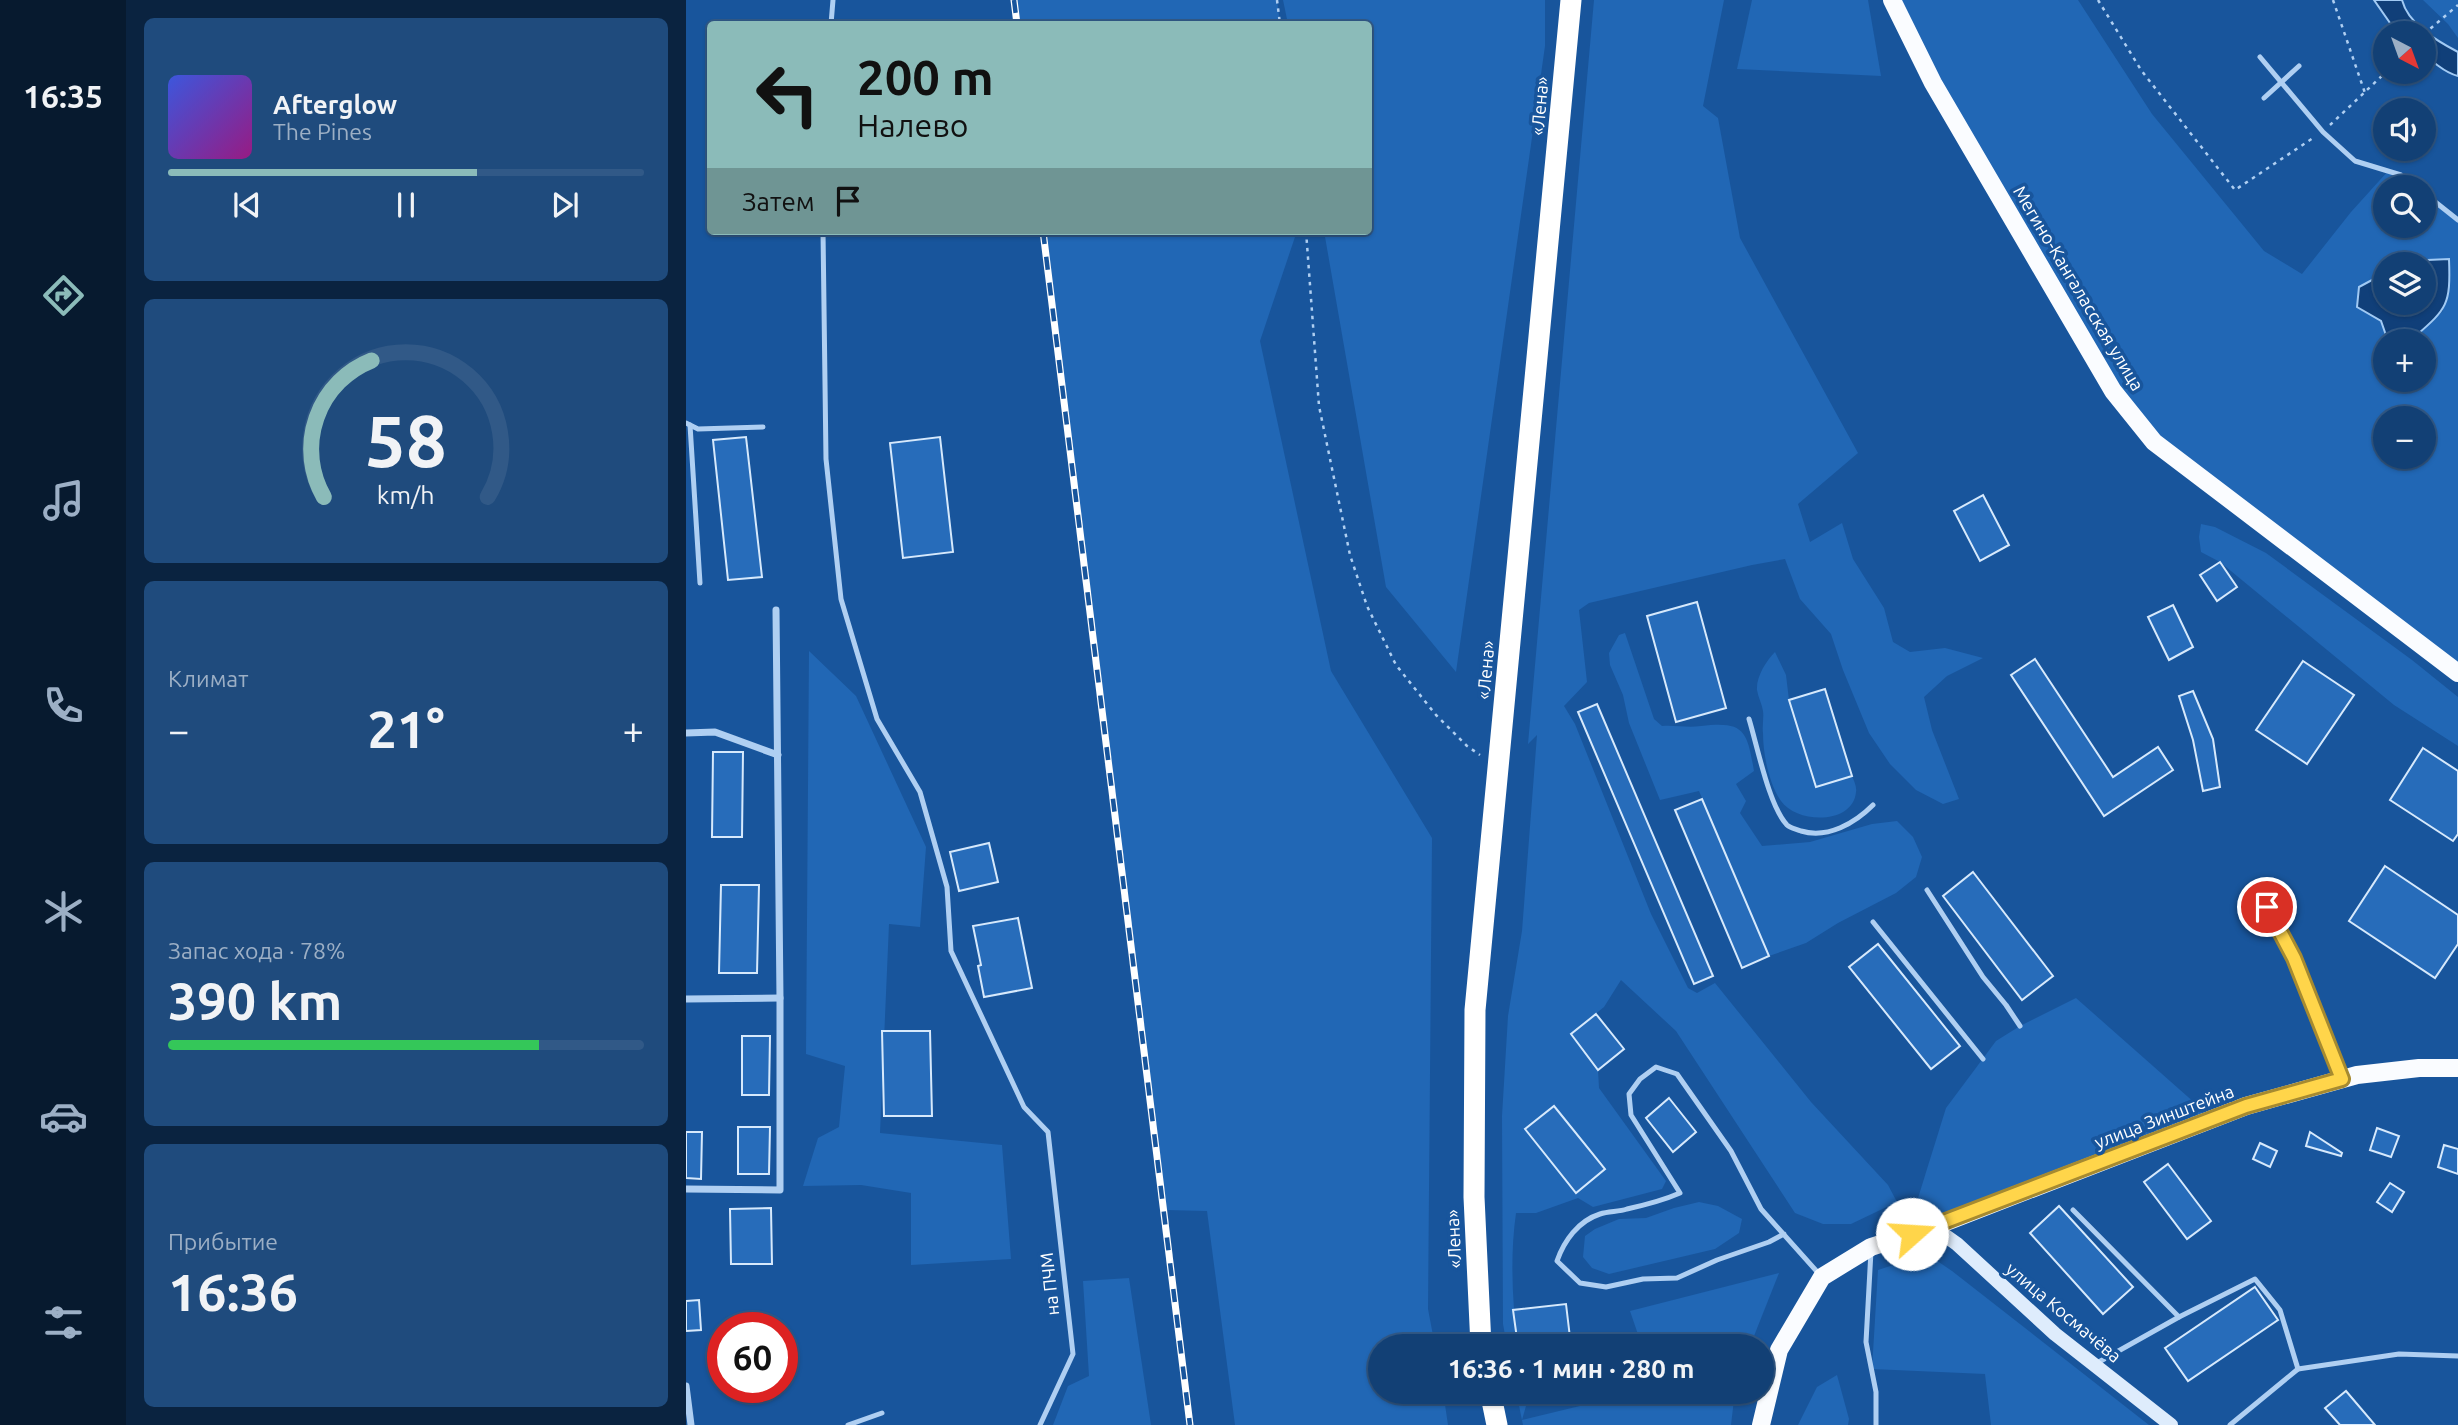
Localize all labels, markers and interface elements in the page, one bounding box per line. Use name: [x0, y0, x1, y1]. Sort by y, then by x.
north arrow: [2373, 21, 2436, 84]
map controls: [2373, 21, 2436, 469]
icon: left: [742, 49, 833, 140]
text: 200 m: [857, 49, 994, 104]
street label: «Лена»: [1526, 76, 1552, 136]
text: 16:35: [23, 78, 103, 114]
text: Afterglow: [273, 90, 397, 119]
button: sound: [2373, 98, 2436, 161]
text: Налево: [857, 107, 969, 143]
text: The Pines: [273, 119, 372, 144]
button: search: [2373, 175, 2436, 238]
icon: arrive: [829, 182, 867, 220]
street label: Мегино-Кангаласская улица: [2010, 182, 2148, 394]
icon: previous: [228, 186, 266, 224]
icon: pause: [387, 186, 425, 224]
icon: next: [546, 186, 584, 224]
text: Затем: [742, 187, 815, 216]
button: layers: [2373, 252, 2436, 315]
icon: directions: [39, 271, 88, 320]
button: +: [2373, 329, 2436, 392]
text: 58: [365, 400, 447, 482]
button: −: [2373, 406, 2436, 469]
icon: music: [39, 476, 88, 525]
text: km/h: [377, 481, 435, 509]
street label: «Лена»: [1472, 640, 1498, 700]
text: Климат: [168, 666, 248, 691]
icon: phone: [39, 681, 88, 730]
text: 21°: [367, 700, 445, 758]
text: −: [168, 709, 189, 751]
text: +: [623, 709, 644, 751]
pin: [2237, 877, 2297, 937]
icon: climate: [39, 887, 88, 936]
icon: arrive: [2248, 888, 2286, 926]
text: Запас хода · 78%: [168, 938, 345, 963]
text: 390 km: [168, 972, 342, 1030]
street label: улица Зинштейна: [2092, 1080, 2236, 1152]
icon: car: [39, 1092, 88, 1141]
position arrow: [1875, 1197, 1949, 1271]
street label: «Лена»: [1441, 1209, 1465, 1269]
text: Прибытие: [168, 1229, 278, 1254]
street label: на ПЧМ: [1036, 1252, 1062, 1316]
street label: улица Космачёва: [2002, 1258, 2126, 1366]
text: 16:36: [168, 1263, 298, 1321]
icon: filters: [39, 1298, 88, 1347]
speed limit sign: 60: [707, 1312, 798, 1403]
text: 16:36 · 1 мин · 280 m: [1448, 1354, 1694, 1383]

